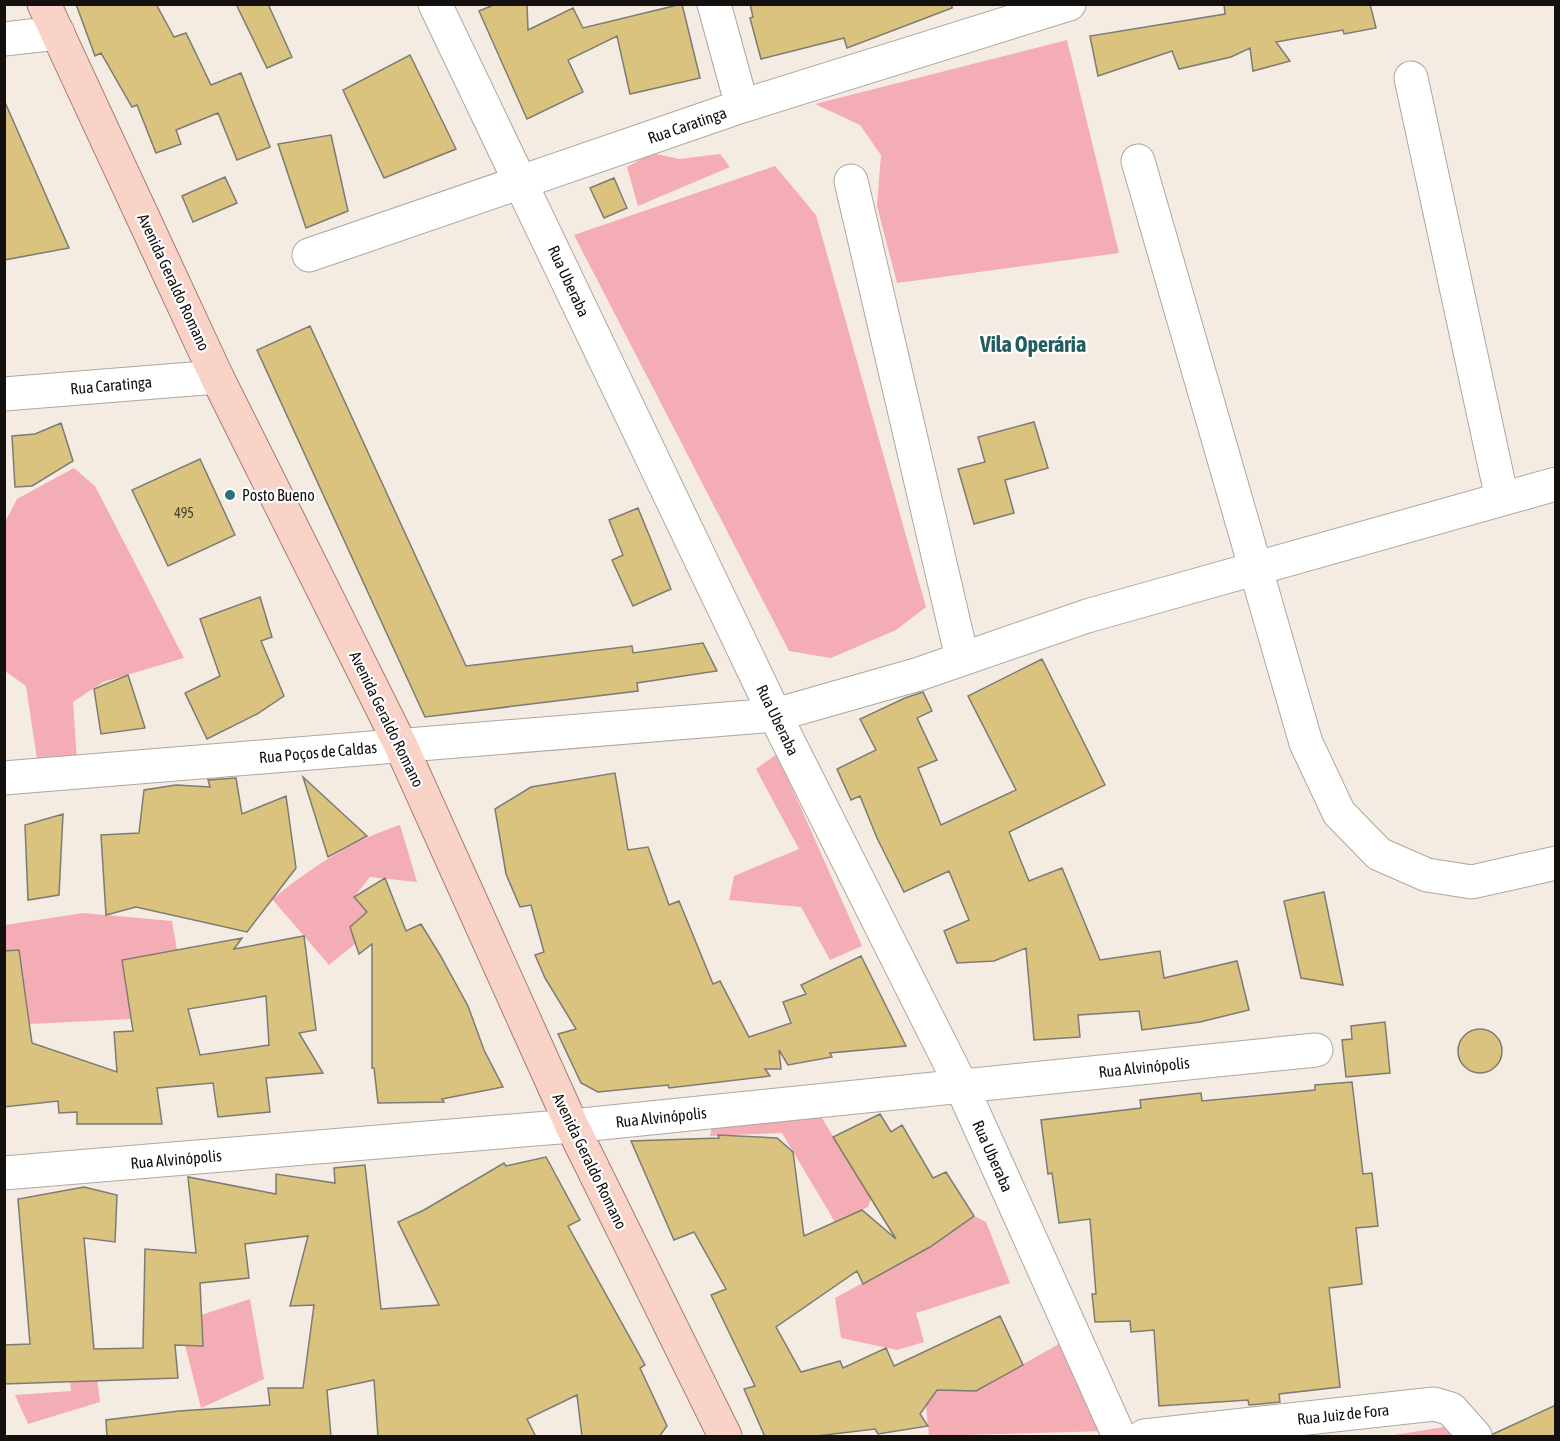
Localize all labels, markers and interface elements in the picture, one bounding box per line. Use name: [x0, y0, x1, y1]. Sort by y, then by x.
street label: Rua Caratinga: [645, 103, 729, 148]
street label: Avenida Geraldo Romano: [134, 211, 214, 353]
street label: Rua Uberaba: [545, 243, 593, 319]
district label: Vila Operária: [979, 331, 1086, 357]
street label: Rua Caratinga: [69, 372, 153, 399]
place label: Posto Bueno: [242, 486, 315, 504]
marker: Posto Bueno: [223, 488, 237, 502]
house number: 495: [174, 505, 194, 521]
street label: Avenida Geraldo Romano: [346, 648, 428, 790]
street label: Rua Uberaba: [753, 682, 803, 758]
street label: Rua Poços de Caldas: [258, 738, 378, 767]
street label: Rua Alvinópolis: [1098, 1053, 1191, 1082]
street label: Avenida Geraldo Romano: [549, 1090, 631, 1232]
street label: Rua Alvinópolis: [615, 1103, 708, 1132]
street label: Rua Uberaba: [969, 1117, 1017, 1195]
street label: Rua Alvinópolis: [130, 1146, 223, 1173]
street label: Rua Juiz de Fora: [1296, 1400, 1390, 1428]

